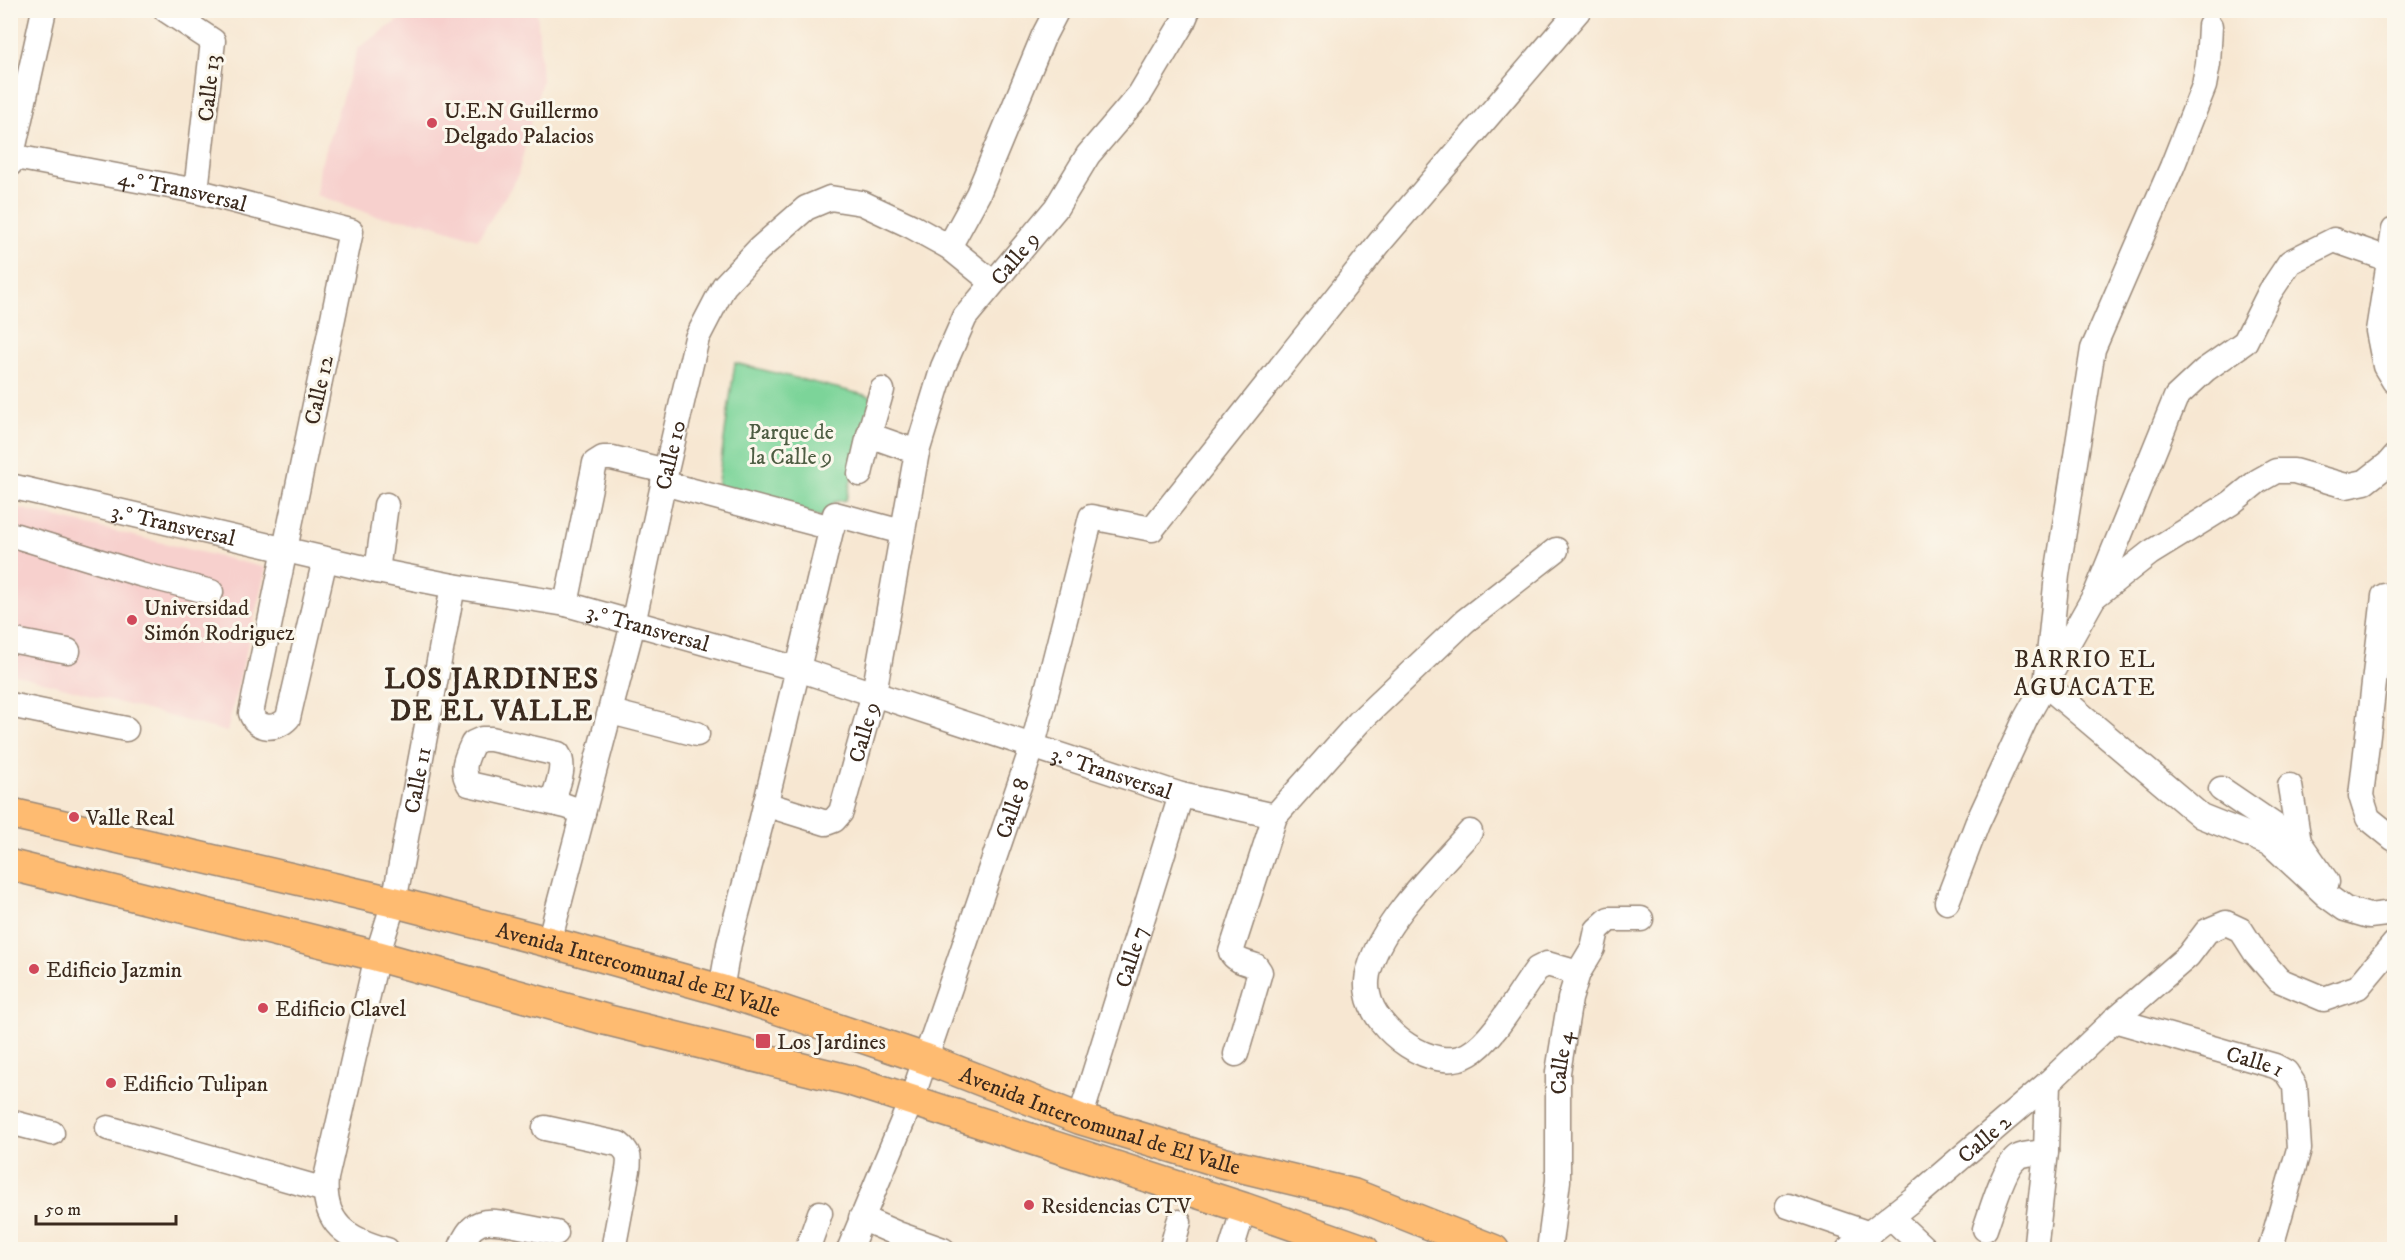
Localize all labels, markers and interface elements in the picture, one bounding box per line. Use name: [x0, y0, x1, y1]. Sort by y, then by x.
street label: Calle 13: [193, 53, 226, 123]
place label: U.E.N Guillermo Delgado Palacios: [444, 98, 598, 150]
marker: U.E.N Guillermo Delgado Palacios: [425, 116, 439, 130]
street label: 4.° Transversal: [116, 165, 250, 219]
street label: Calle 9: [985, 226, 1046, 291]
street label: Calle 12: [299, 353, 340, 427]
street label: Calle 10: [650, 418, 692, 493]
park label: Parque de la Calle 9: [748, 419, 834, 471]
street label: 3.° Transversal: [109, 498, 238, 553]
place label: Universidad Simón Rodriguez: [144, 595, 295, 647]
street label: 3.° Transversal: [583, 598, 713, 659]
marker: Universidad Simón Rodriguez: [125, 613, 139, 627]
district label: BARRIO EL AGUACATE: [2014, 645, 2156, 703]
district label: LOS JARDINES DE EL VALLE: [384, 662, 600, 729]
street label: Calle 9: [843, 699, 886, 766]
street label: 3.° Transversal: [1047, 741, 1176, 806]
street label: Calle 11: [399, 745, 438, 816]
street label: Calle 8: [990, 775, 1036, 842]
place label: Valle Real: [85, 805, 175, 832]
marker: Valle Real: [67, 810, 81, 824]
street label: Avenida Intercomunal de El Valle: [493, 917, 784, 1024]
street label: Calle 7: [1110, 923, 1154, 991]
place label: Edificio Jazmin: [46, 957, 183, 984]
marker: Edificio Jazmin: [27, 962, 41, 976]
place label: Edificio Clavel: [275, 996, 406, 1023]
marker: Edificio Clavel: [256, 1001, 270, 1015]
street label: Calle 4: [1546, 1028, 1580, 1094]
place label: Los Jardines: [777, 1029, 886, 1056]
marker: Los Jardines: [754, 1032, 772, 1050]
street label: Calle 1: [2223, 1041, 2289, 1084]
street label: Avenida Intercomunal de El Valle: [956, 1061, 1243, 1181]
place label: Edificio Tulipan: [123, 1071, 269, 1098]
marker: Edificio Tulipan: [104, 1076, 118, 1090]
street label: Calle 2: [1953, 1109, 2017, 1170]
scale bar: [36, 1188, 176, 1226]
place label: Residencias CTV: [1041, 1193, 1192, 1220]
marker: Residencias CTV: [1022, 1198, 1036, 1212]
text: 50 m: [45, 1199, 81, 1221]

